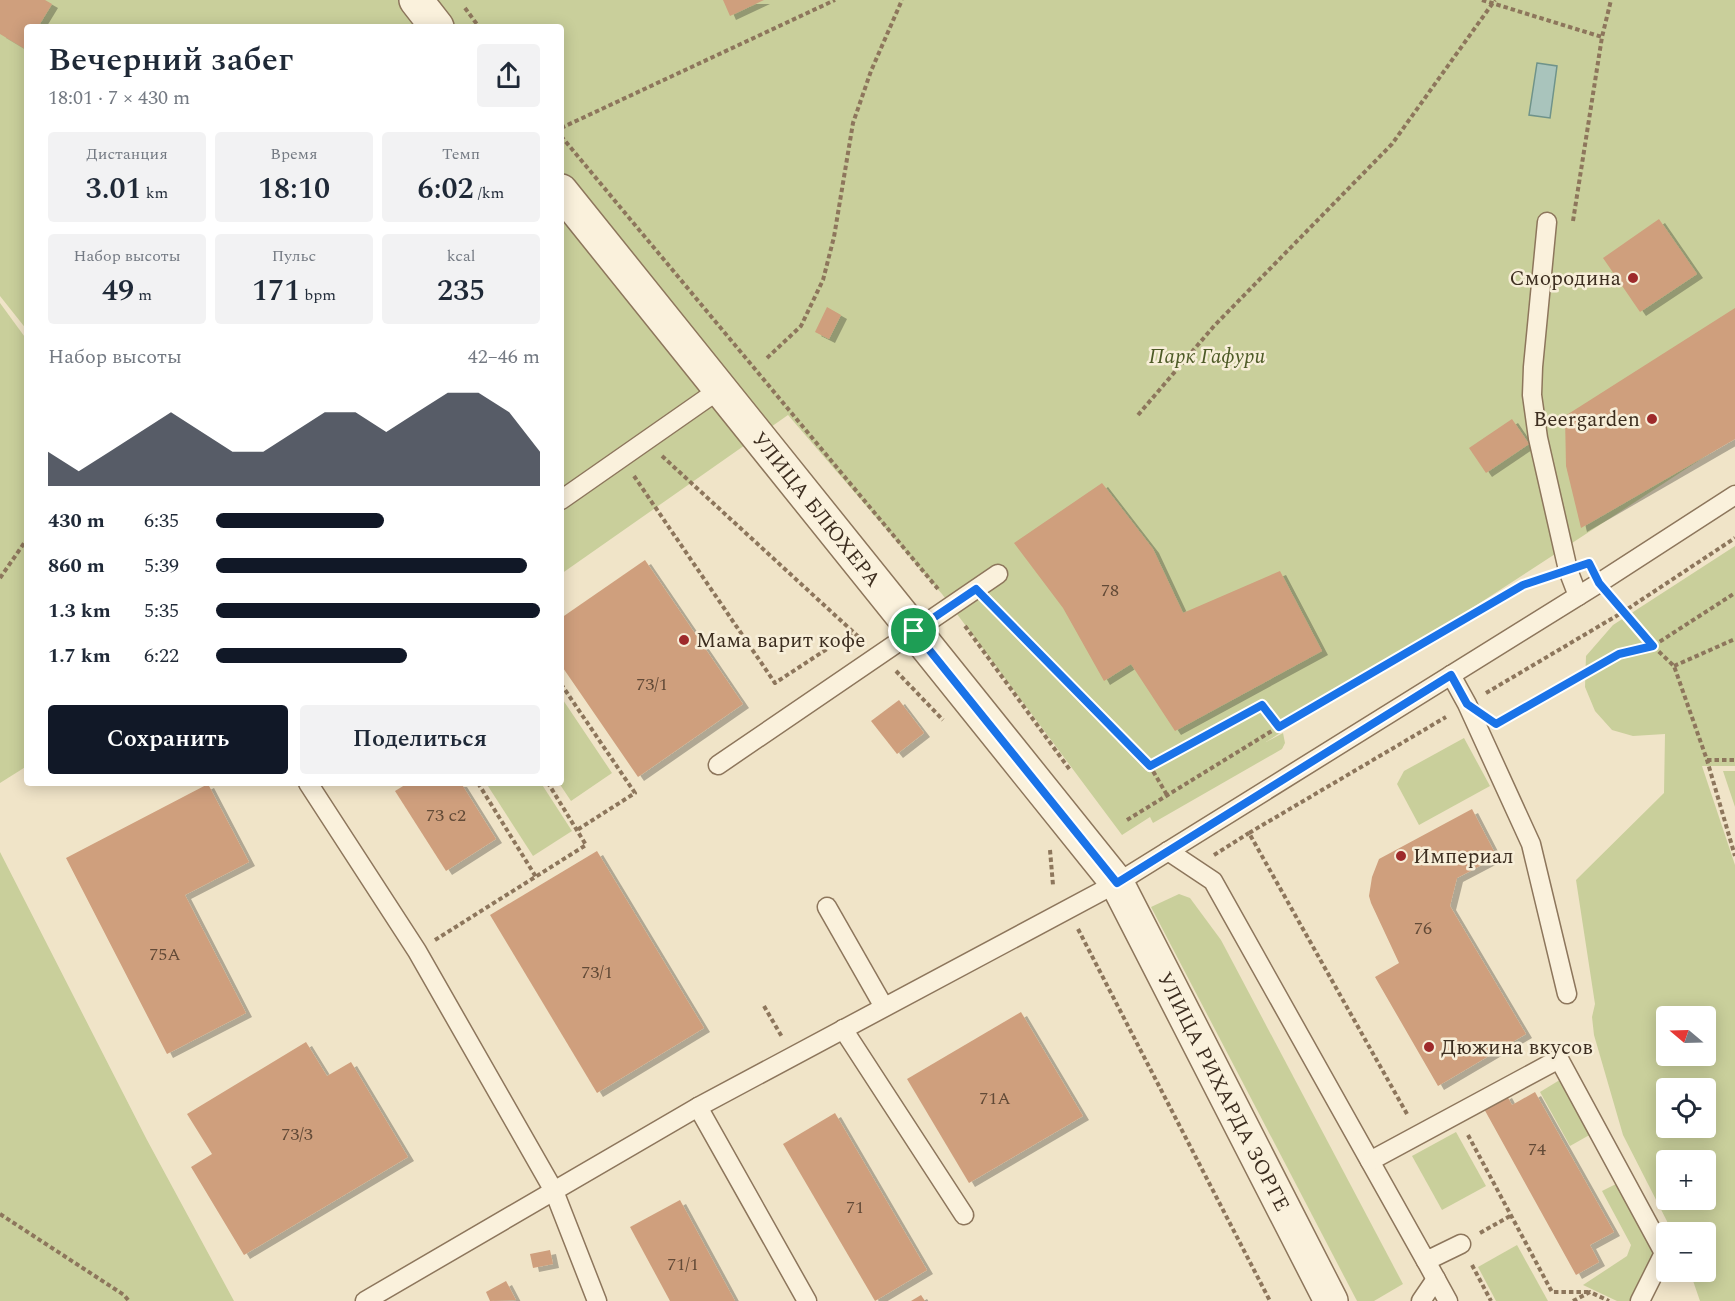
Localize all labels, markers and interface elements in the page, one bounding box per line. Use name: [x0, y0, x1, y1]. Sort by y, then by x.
text: Вечерний забег: [48, 35, 293, 85]
button: share: [477, 44, 540, 107]
text: 18:01 · 7 × 430 m: [48, 83, 190, 113]
text: Дистанция: [86, 142, 168, 166]
text: Время: [270, 142, 318, 166]
text: Темп: [442, 142, 480, 166]
text: 3.01: [86, 166, 142, 212]
text: 18:10: [258, 166, 330, 212]
text: 6:02: [418, 166, 474, 212]
text: km: [142, 181, 168, 205]
text: /km: [474, 181, 504, 205]
text: Набор высоты: [74, 244, 180, 268]
text: Пульс: [272, 244, 316, 268]
text: kcal: [447, 244, 475, 268]
place label: Смородина: [1510, 263, 1622, 295]
text: 49: [102, 268, 134, 314]
text: 171: [252, 268, 300, 314]
text: 235: [437, 268, 485, 314]
marker: Смородина: [1626, 271, 1640, 285]
text: m: [134, 283, 152, 307]
text: bpm: [300, 283, 336, 307]
park label: Парк Гафури: [1149, 341, 1265, 373]
text: Набор высоты: [48, 342, 182, 372]
text: 42–46 m: [468, 342, 540, 372]
place label: Beergarden: [1533, 404, 1640, 436]
marker: Beergarden: [1645, 412, 1659, 426]
street label: УЛИЦА БЛЮХЕРА: [743, 425, 888, 595]
text: 430 m: [48, 506, 105, 536]
text: 6:35: [144, 506, 179, 536]
text: 860 m: [48, 551, 105, 581]
text: 5:39: [144, 551, 179, 581]
house number: 78: [1101, 577, 1119, 604]
text: 1.3 km: [48, 596, 111, 626]
text: 5:35: [144, 596, 179, 626]
pin: [888, 605, 939, 656]
icon: arrive: [897, 614, 930, 647]
place label: Мама варит кофе: [696, 625, 865, 657]
marker: Мама варит кофе: [677, 633, 691, 647]
text: 1.7 km: [48, 641, 111, 671]
text: 6:22: [144, 641, 179, 671]
house number: 73/1: [636, 671, 668, 698]
button: Сохранить: [48, 705, 288, 774]
button: Поделиться: [300, 705, 540, 774]
house number: 73 с2: [426, 802, 466, 829]
place label: Империал: [1413, 841, 1514, 873]
marker: Империал: [1394, 849, 1408, 863]
house number: 76: [1414, 915, 1432, 942]
house number: 75А: [149, 941, 181, 968]
house number: 73/1: [581, 959, 613, 986]
street label: УЛИЦА РИХАРДА ЗОРГЕ: [1148, 966, 1298, 1218]
north arrow: [1656, 1006, 1716, 1066]
map controls: [1656, 1006, 1716, 1282]
place label: Дюжина вкусов: [1441, 1032, 1593, 1064]
marker: Дюжина вкусов: [1422, 1040, 1436, 1054]
button: locate: [1656, 1078, 1716, 1138]
house number: 71А: [979, 1085, 1011, 1112]
house number: 73/3: [281, 1121, 313, 1148]
house number: 74: [1528, 1136, 1546, 1163]
button: +: [1656, 1150, 1716, 1210]
house number: 71: [846, 1194, 864, 1221]
button: −: [1656, 1222, 1716, 1282]
house number: 71/1: [667, 1251, 699, 1278]

